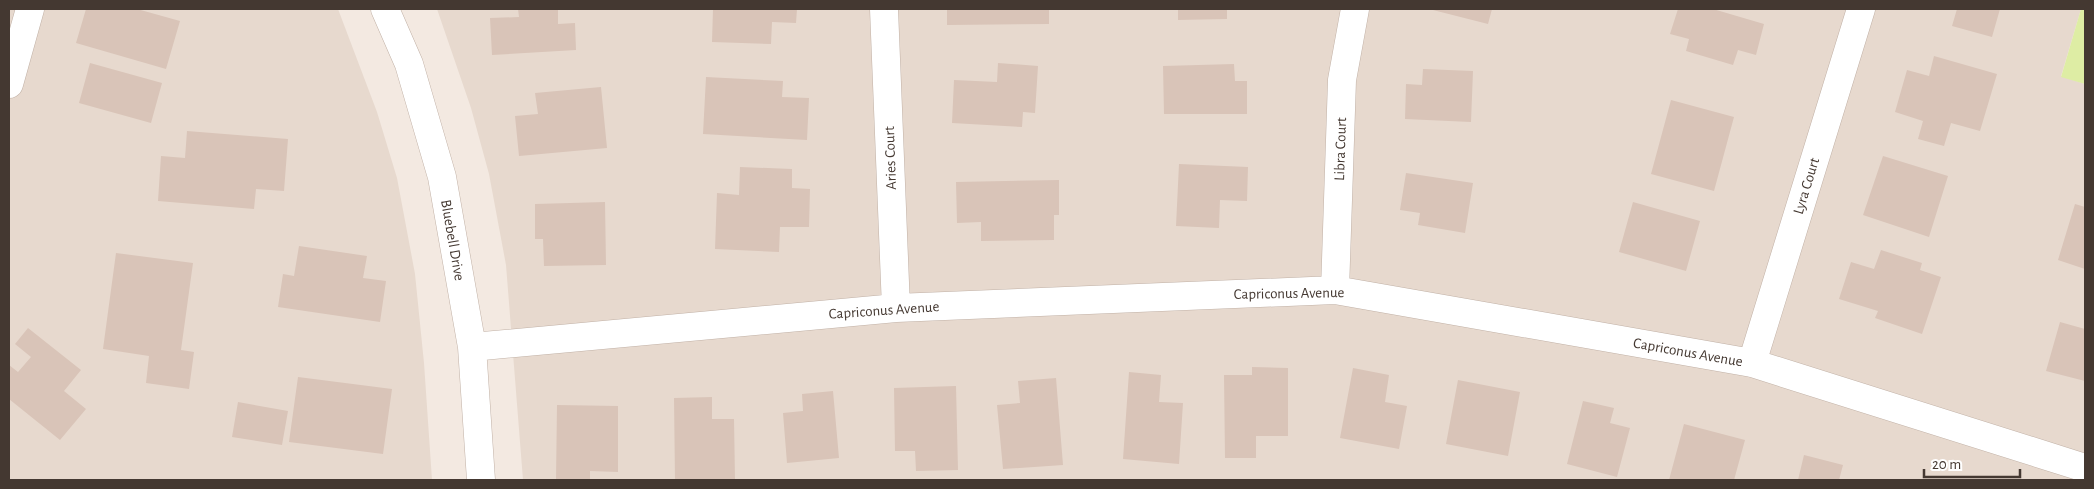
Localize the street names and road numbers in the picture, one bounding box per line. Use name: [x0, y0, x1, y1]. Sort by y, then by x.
street label: Libra Court: [1332, 117, 1349, 181]
street label: Aries Court: [882, 126, 899, 190]
street label: Lyra Court: [1791, 156, 1822, 216]
street label: Bluebell Drive: [438, 198, 467, 282]
street label: Capriconus Avenue: [1233, 285, 1345, 302]
street label: Capriconus Avenue: [828, 299, 940, 322]
street label: Capriconus Avenue: [1632, 335, 1744, 370]

